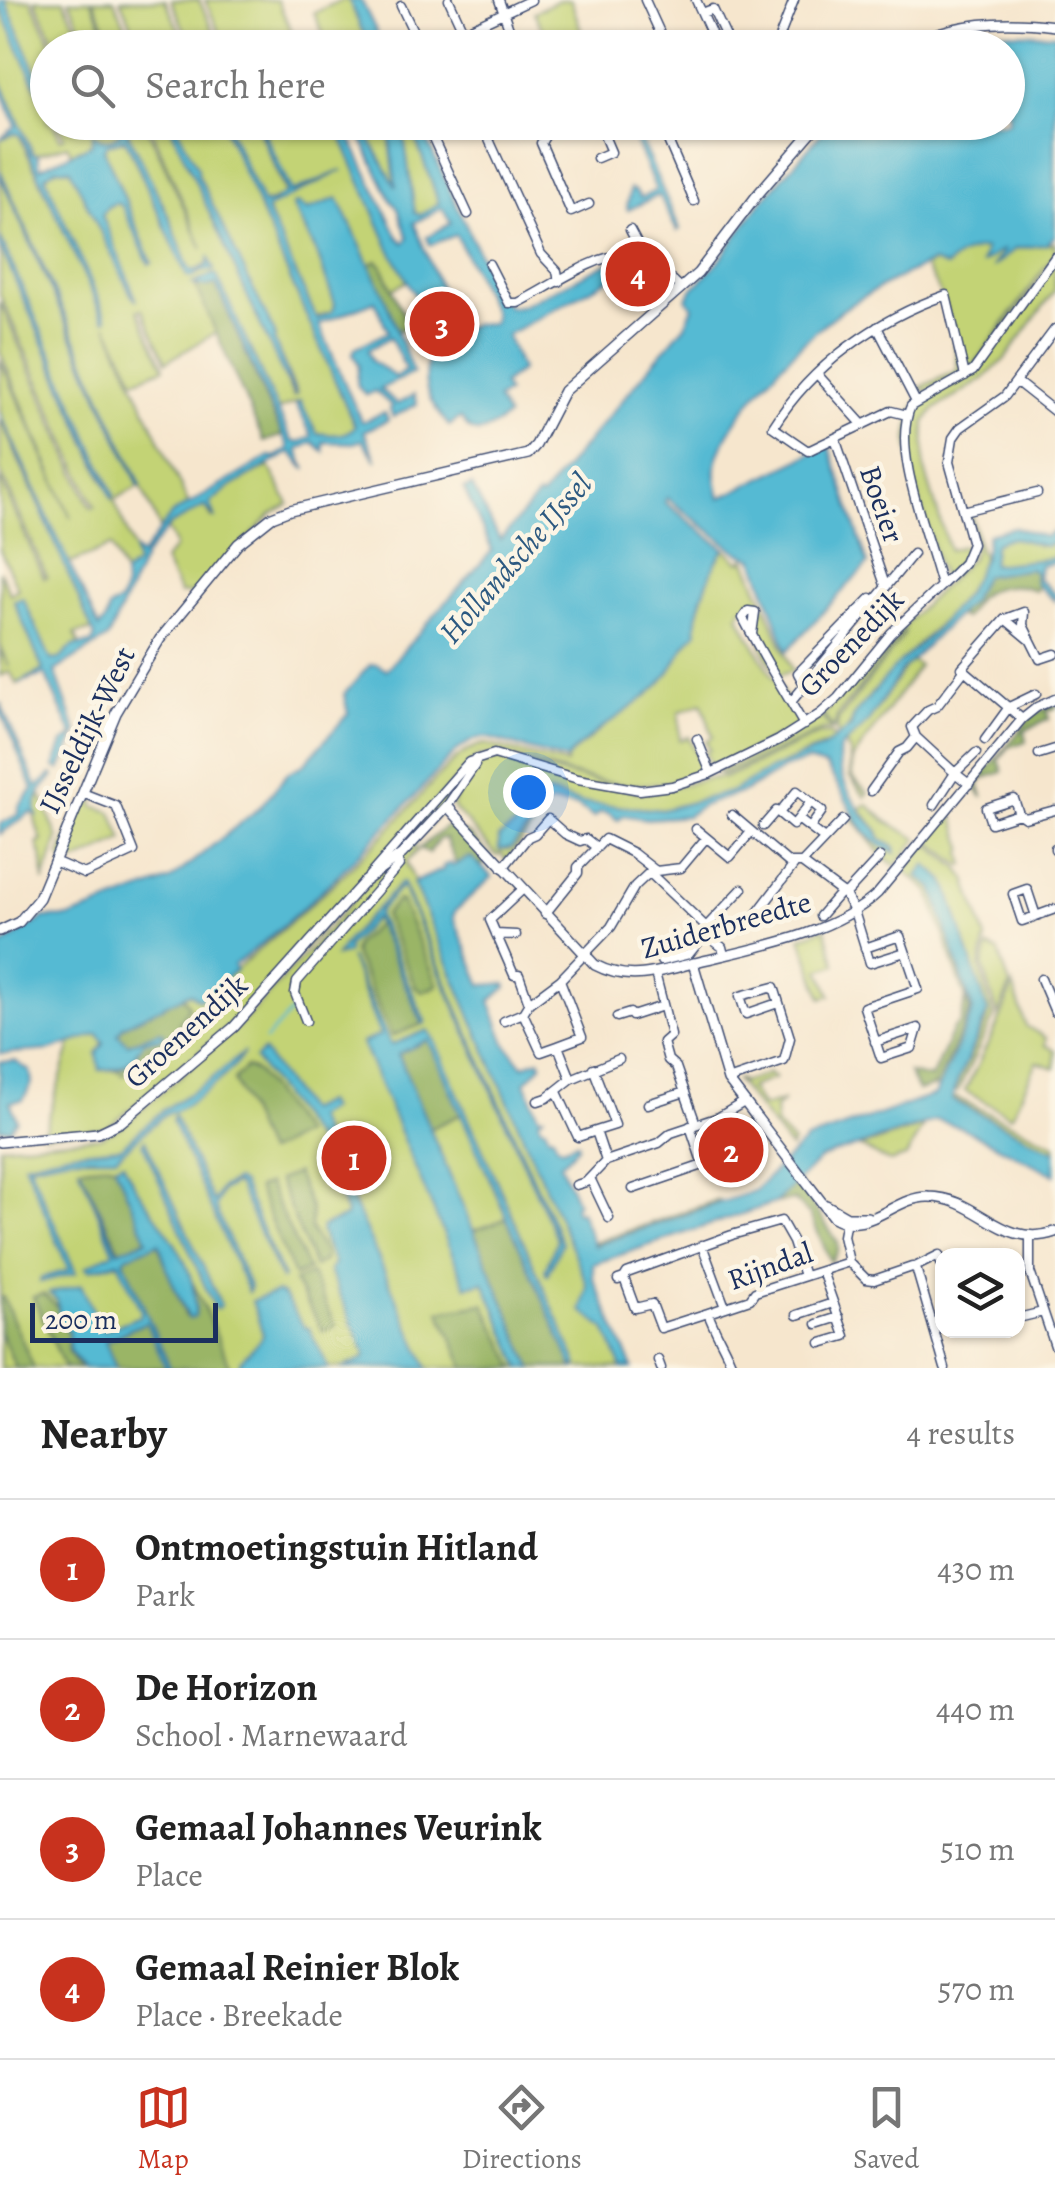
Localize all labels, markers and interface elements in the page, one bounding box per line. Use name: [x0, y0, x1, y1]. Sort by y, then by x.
search box: [30, 30, 1025, 140]
icon: search: [65, 58, 120, 113]
text: Search here: [145, 59, 326, 111]
pin: 4: [606, 236, 670, 312]
pin: 3: [410, 286, 474, 362]
street label: Boeier: [850, 460, 914, 548]
water label: Hollandsche IJssel: [429, 463, 601, 653]
street label: Groenedijk: [789, 580, 913, 706]
street label: IJsseldijk-West: [29, 640, 145, 820]
your location: [503, 767, 554, 818]
street label: Zuiderbreedte: [636, 882, 816, 968]
street label: Groenendijk: [116, 965, 256, 1097]
pin: 2: [698, 1112, 764, 1188]
pin: 1: [322, 1120, 386, 1196]
street label: Rijndal: [722, 1232, 818, 1300]
map controls: [935, 1248, 1025, 1338]
button: layers: [935, 1248, 1025, 1338]
scale bar: [30, 1298, 218, 1342]
text: 200 m: [45, 1301, 117, 1339]
text: Nearby: [40, 1405, 167, 1462]
text: 4 results: [906, 1411, 1015, 1455]
text: Ontmoetingstuin Hitland: [135, 1521, 538, 1573]
text: 1: [67, 1547, 78, 1591]
text: 430 m: [937, 1547, 1015, 1591]
text: Park: [135, 1573, 195, 1617]
text: De Horizon: [135, 1661, 318, 1713]
text: 2: [65, 1687, 80, 1731]
text: 440 m: [936, 1687, 1015, 1731]
text: School · Marnewaard: [135, 1713, 407, 1757]
text: Gemaal Johannes Veurink: [135, 1801, 542, 1853]
text: 3: [66, 1827, 79, 1871]
text: 510 m: [940, 1827, 1015, 1871]
text: Place: [135, 1853, 203, 1897]
text: Gemaal Reinier Blok: [135, 1941, 459, 1993]
text: 4: [65, 1967, 80, 2011]
text: 570 m: [938, 1967, 1015, 2011]
text: Place · Breekade: [135, 1993, 343, 2037]
tab: Map: [136, 2080, 191, 2178]
tab: Directions: [462, 2080, 582, 2178]
tab: Saved: [853, 2080, 919, 2178]

